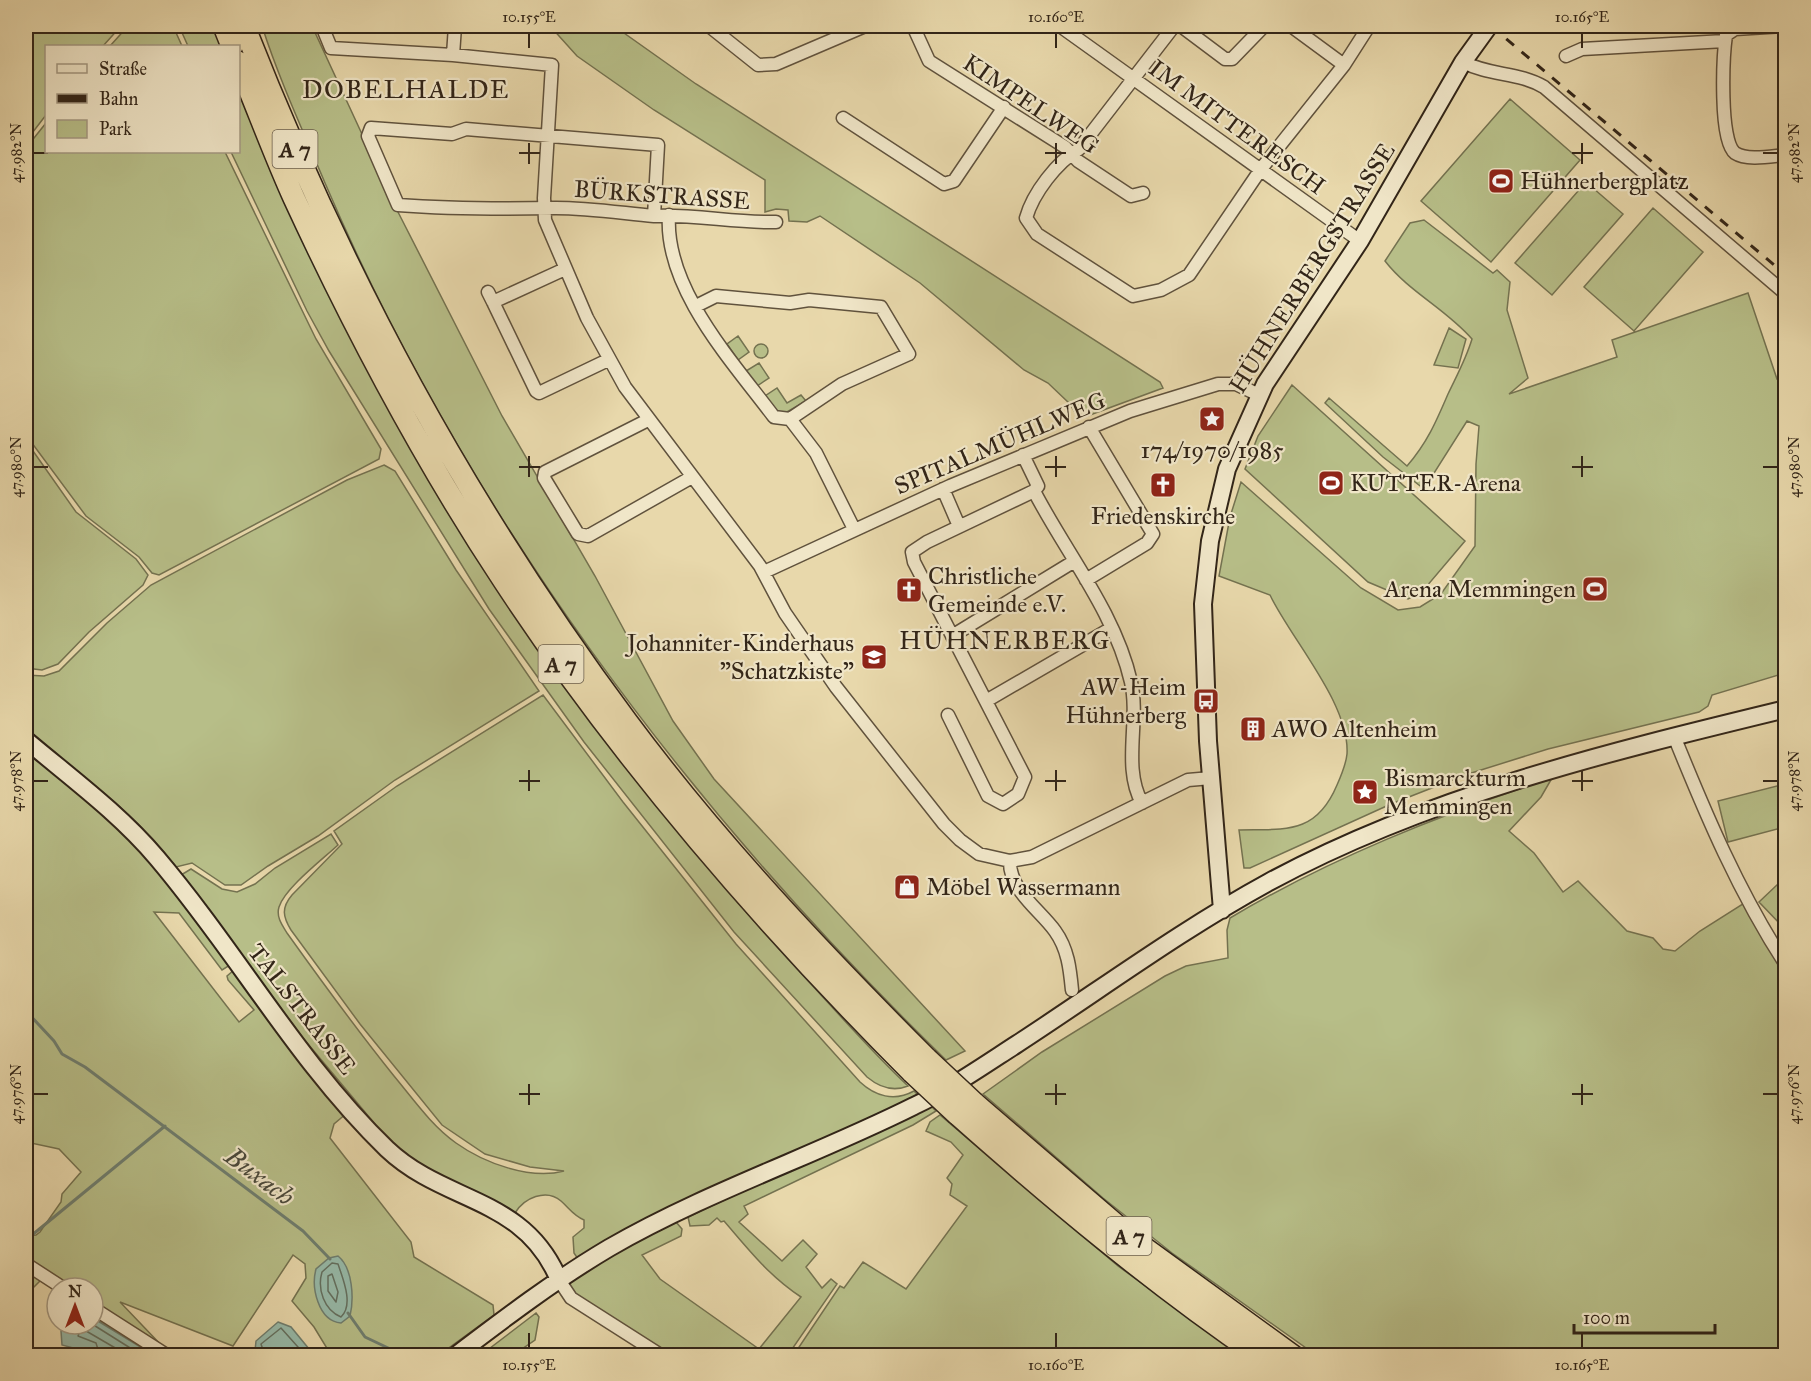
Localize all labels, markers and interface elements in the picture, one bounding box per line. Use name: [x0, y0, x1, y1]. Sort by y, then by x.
text: 10.155°E: [502, 8, 556, 26]
text: 10.160°E: [1028, 8, 1084, 26]
text: 10.165°E: [1555, 8, 1609, 26]
legend: [45, 45, 240, 153]
street label: KIMPELWEG: [957, 48, 1105, 160]
street label: IM MITTERESCH: [1143, 53, 1331, 201]
text: Straße: [99, 58, 147, 80]
district label: DOBELHALDE: [302, 73, 510, 105]
text: Bahn: [99, 88, 139, 110]
text: Park: [99, 118, 132, 140]
text: 47.982°N: [7, 123, 25, 183]
text: 47.982°N: [1785, 123, 1803, 183]
road number: A 7: [272, 130, 318, 168]
street label: HÜHNERBERGSTRASSE: [1222, 137, 1402, 399]
sports icon: Hühnerbergplatz: [1486, 166, 1516, 196]
place label: Hühnerbergplatz: [1520, 166, 1689, 196]
street label: BÜRKSTRASSE: [573, 174, 751, 216]
street label: SPITALMÜHLWEG: [890, 385, 1110, 501]
place icon: 174/1970/1985: [1197, 404, 1227, 434]
place label: 174/1970/1985: [1140, 435, 1284, 465]
text: 47.980°N: [7, 436, 25, 498]
text: 47.980°N: [1785, 436, 1803, 498]
sports icon: KUTTER-Arena: [1316, 468, 1346, 498]
place label: KUTTER-Arena: [1350, 468, 1522, 498]
church icon: Friedenskirche: [1148, 470, 1178, 500]
place label: Friedenskirche: [1091, 501, 1235, 531]
place label: Christliche Gemeinde e.V.: [928, 561, 1066, 619]
place label: Arena Memmingen: [1383, 574, 1576, 604]
sports icon: Arena Memmingen: [1580, 574, 1610, 604]
church icon: Christliche Gemeinde e.V.: [894, 575, 924, 605]
district label: HÜHNERBERG: [899, 624, 1111, 656]
place label: Johanniter-Kinderhaus "Schatzkiste": [624, 628, 854, 686]
school or university icon: Johanniter-Kinderhaus "Schatzkiste": [859, 642, 889, 672]
road number: A 7: [538, 645, 584, 683]
place label: AW-Heim Hühnerberg: [1066, 672, 1187, 730]
bus stop icon: AW-Heim Hühnerberg: [1191, 686, 1221, 716]
building icon: AWO Altenheim: [1238, 714, 1268, 744]
place label: AWO Altenheim: [1271, 714, 1437, 744]
text: 47.978°N: [7, 750, 25, 811]
text: 47.978°N: [1785, 750, 1803, 811]
place label: Bismarckturm Memmingen: [1384, 763, 1526, 821]
place icon: Bismarckturm Memmingen: [1350, 777, 1380, 807]
shop icon: Möbel Wassermann: [892, 872, 922, 902]
place label: Möbel Wassermann: [926, 872, 1121, 902]
street label: TALSTRASSE: [242, 938, 362, 1080]
text: 47.976°N: [7, 1063, 25, 1124]
text: 47.976°N: [1785, 1063, 1803, 1124]
water label: Buxach: [218, 1139, 301, 1212]
road number: A 7: [1106, 1217, 1152, 1255]
north arrow: [45, 1276, 105, 1336]
text: N: [68, 1282, 82, 1301]
scale bar: [1574, 1297, 1715, 1335]
text: 100 m: [1583, 1307, 1630, 1329]
text: 10.155°E: [502, 1356, 556, 1374]
text: 10.160°E: [1028, 1356, 1084, 1374]
text: 10.165°E: [1555, 1356, 1609, 1374]

